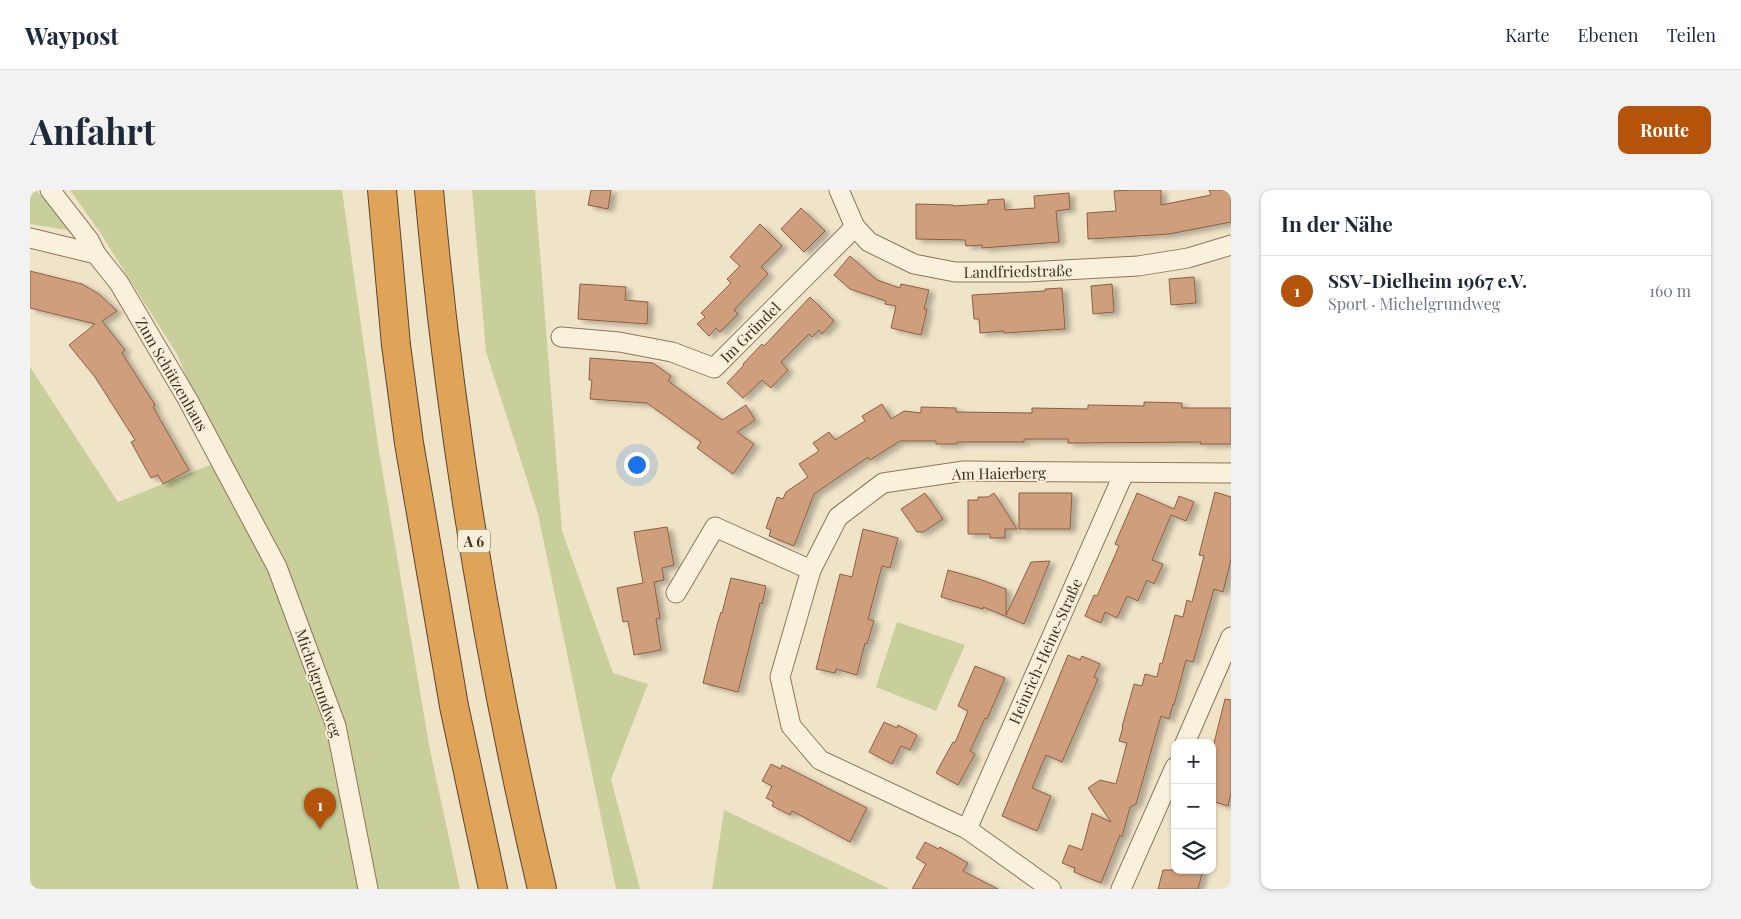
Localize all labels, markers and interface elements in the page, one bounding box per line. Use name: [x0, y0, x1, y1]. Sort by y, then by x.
text: Waypost: [25, 19, 119, 51]
text: Karte: [1505, 23, 1550, 47]
text: Ebenen: [1578, 23, 1638, 47]
text: Teilen: [1666, 23, 1716, 47]
button: Route: [1618, 106, 1711, 154]
text: Anfahrt: [30, 107, 155, 154]
text: In der Nähe: [1281, 209, 1393, 237]
street label: Landfriedstraße: [963, 260, 1073, 282]
text: SSV-Dielheim 1967 e.V.: [1328, 267, 1527, 293]
text: 1: [1294, 280, 1300, 301]
text: 160 m: [1649, 280, 1691, 301]
text: Sport · Michelgrundweg: [1328, 293, 1500, 314]
street label: Im Gründel: [715, 297, 785, 367]
street label: Zum Schützenhaus: [131, 313, 213, 435]
your location: [624, 452, 650, 478]
street label: Am Haierberg: [951, 462, 1046, 484]
road number: A 6: [458, 530, 490, 552]
street label: Heinrich-Heine-Straße: [1004, 575, 1086, 727]
street label: Michelgrundweg: [291, 626, 347, 740]
map controls: [1171, 739, 1216, 874]
button: +: [1171, 739, 1216, 784]
button: −: [1171, 784, 1216, 829]
pin: 1: [304, 788, 336, 829]
button: layers: [1171, 829, 1216, 874]

